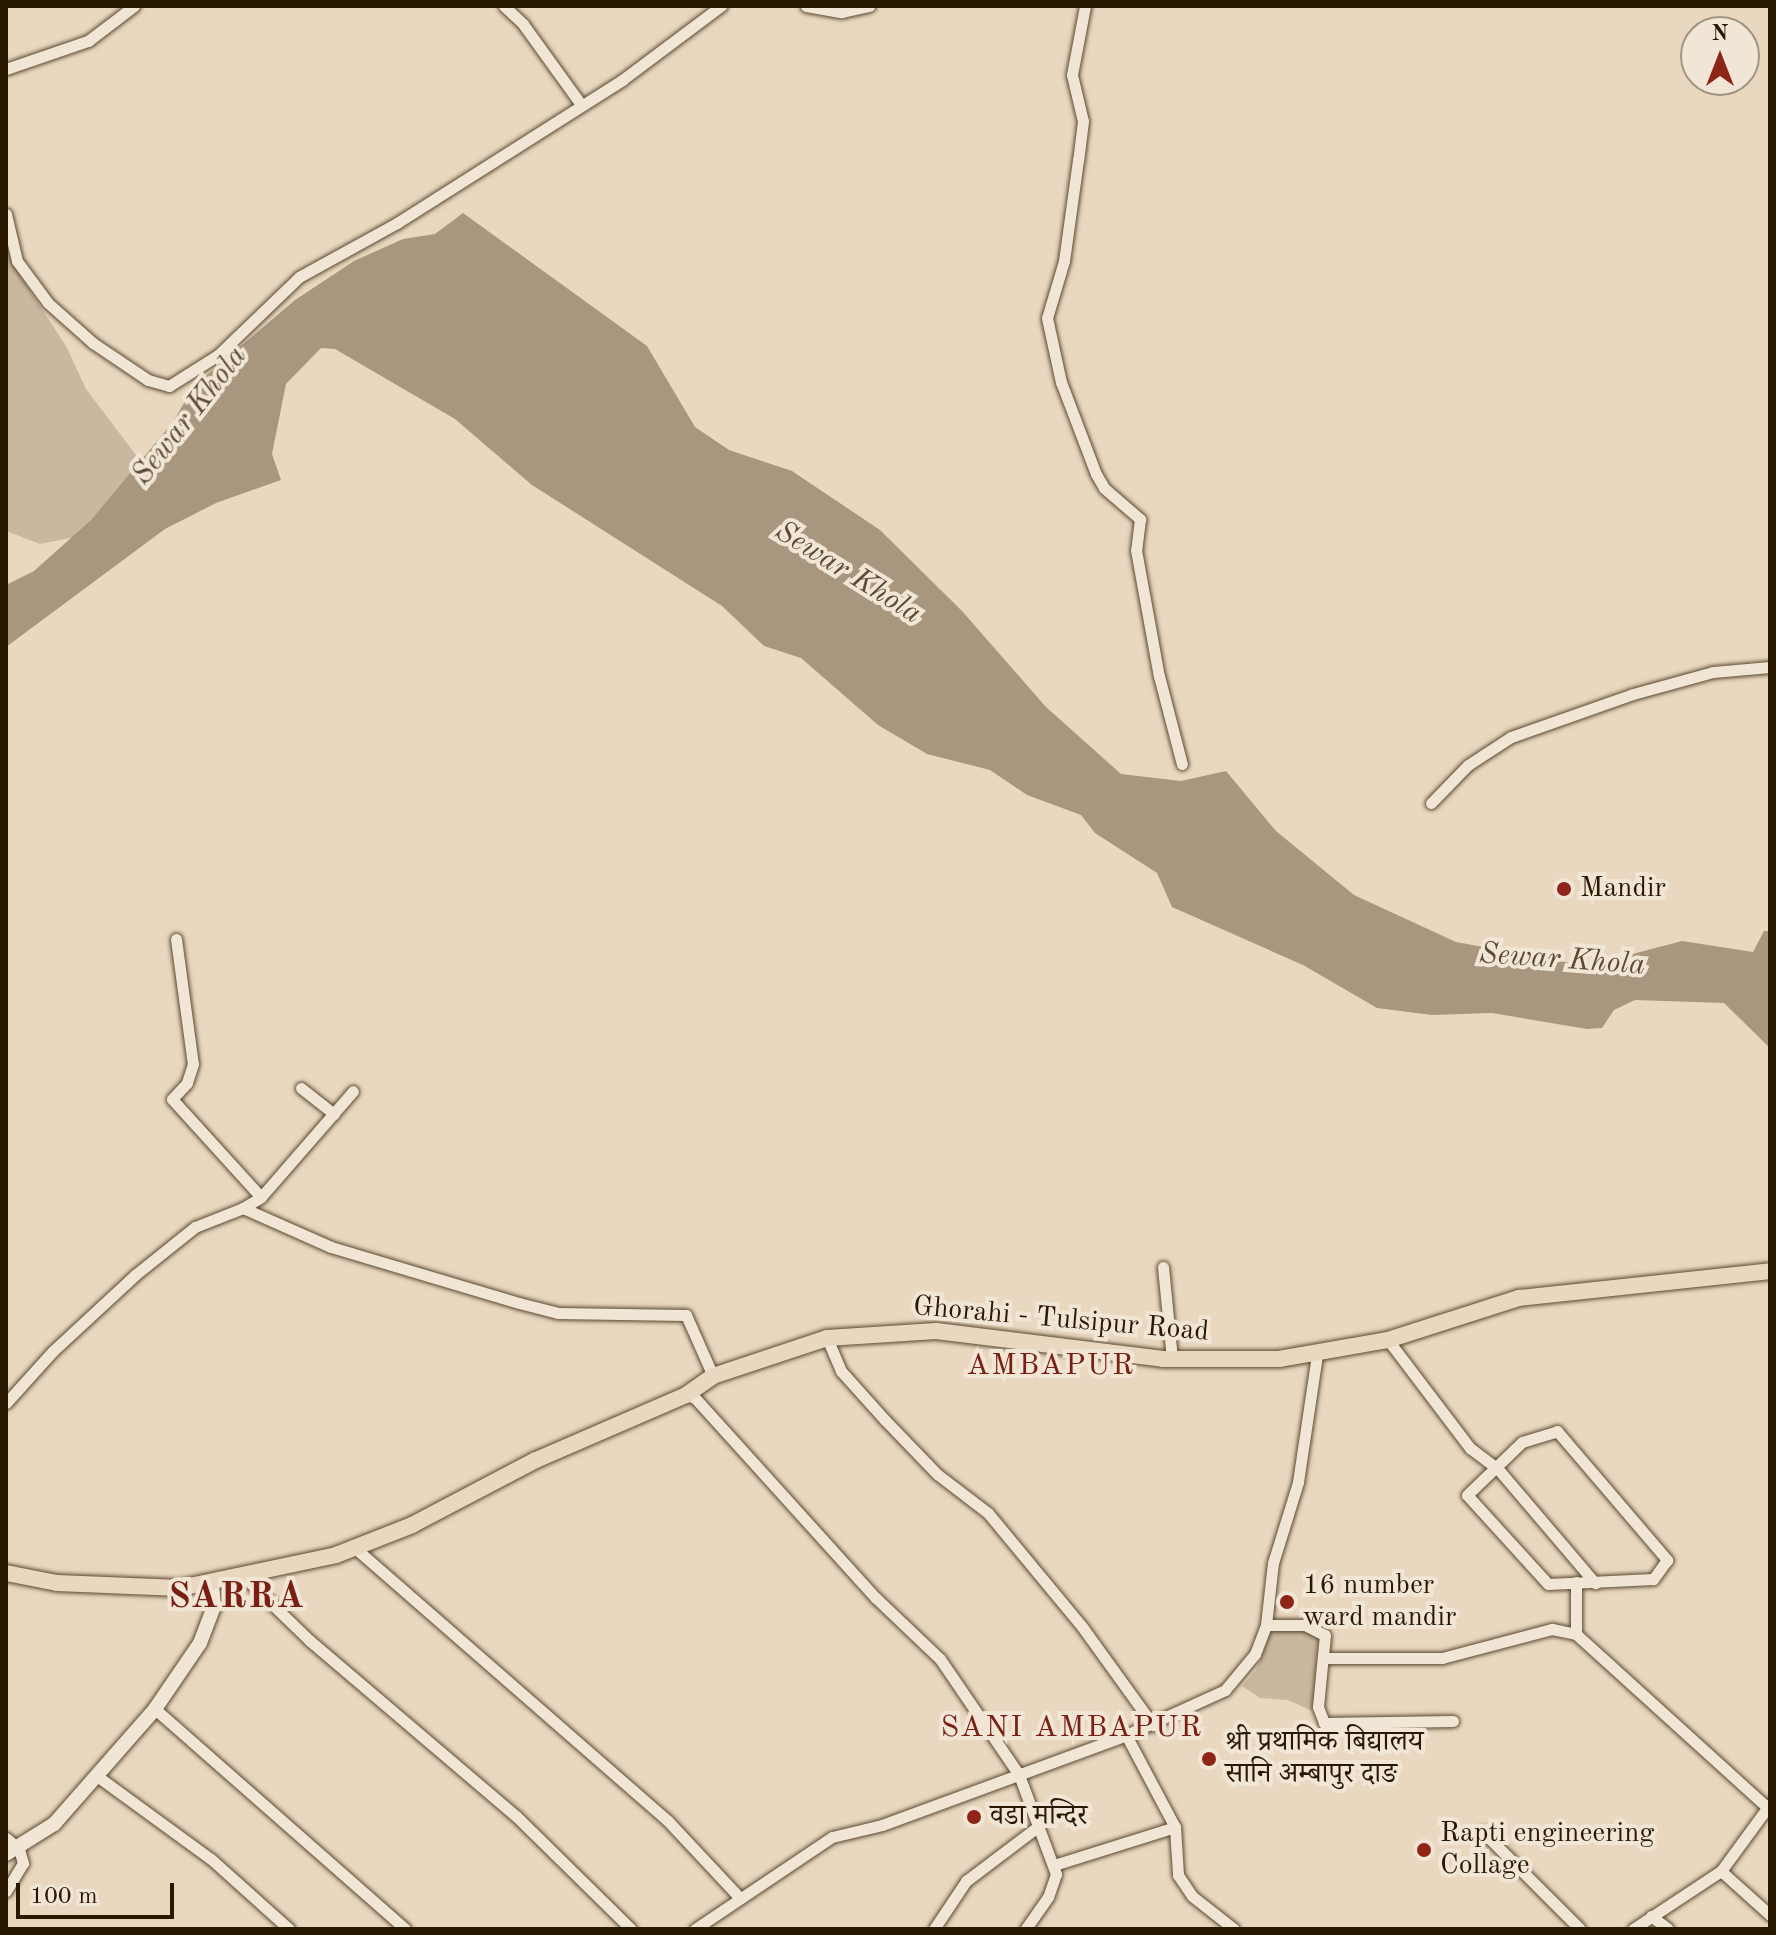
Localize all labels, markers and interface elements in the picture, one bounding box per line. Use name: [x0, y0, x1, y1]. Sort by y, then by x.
north arrow: [1680, 16, 1760, 96]
text: N: [1712, 23, 1728, 45]
water label: Sewar Khola: [125, 339, 255, 493]
water label: Sewar Khola: [768, 514, 928, 632]
place label: Mandir: [1580, 872, 1666, 906]
marker: Mandir: [1555, 880, 1573, 898]
water label: Sewar Khola: [1478, 936, 1646, 984]
street label: Ghorahi - Tulsipur Road: [912, 1290, 1210, 1350]
district label: AMBAPUR: [966, 1348, 1136, 1384]
place label: 16 number ward mandir: [1303, 1569, 1456, 1635]
district label: SARRA: [168, 1577, 306, 1621]
marker: 16 number ward mandir: [1278, 1593, 1296, 1611]
district label: SANI AMBAPUR: [940, 1710, 1204, 1746]
place label: श्री प्रथामिक बिद्यालय सानि अम्बापुर दाङ: [1225, 1726, 1423, 1792]
marker: श्री प्रथामिक बिद्यालय सानि अम्बापुर दाङ: [1200, 1750, 1218, 1768]
place label: वडा मन्दिर: [990, 1800, 1087, 1834]
marker: वडा मन्दिर: [965, 1808, 983, 1826]
place label: Rapti engineering Collage: [1440, 1817, 1654, 1883]
marker: Rapti engineering Collage: [1415, 1841, 1433, 1859]
scale bar: [20, 1867, 178, 1917]
text: 100 m: [30, 1885, 98, 1909]

